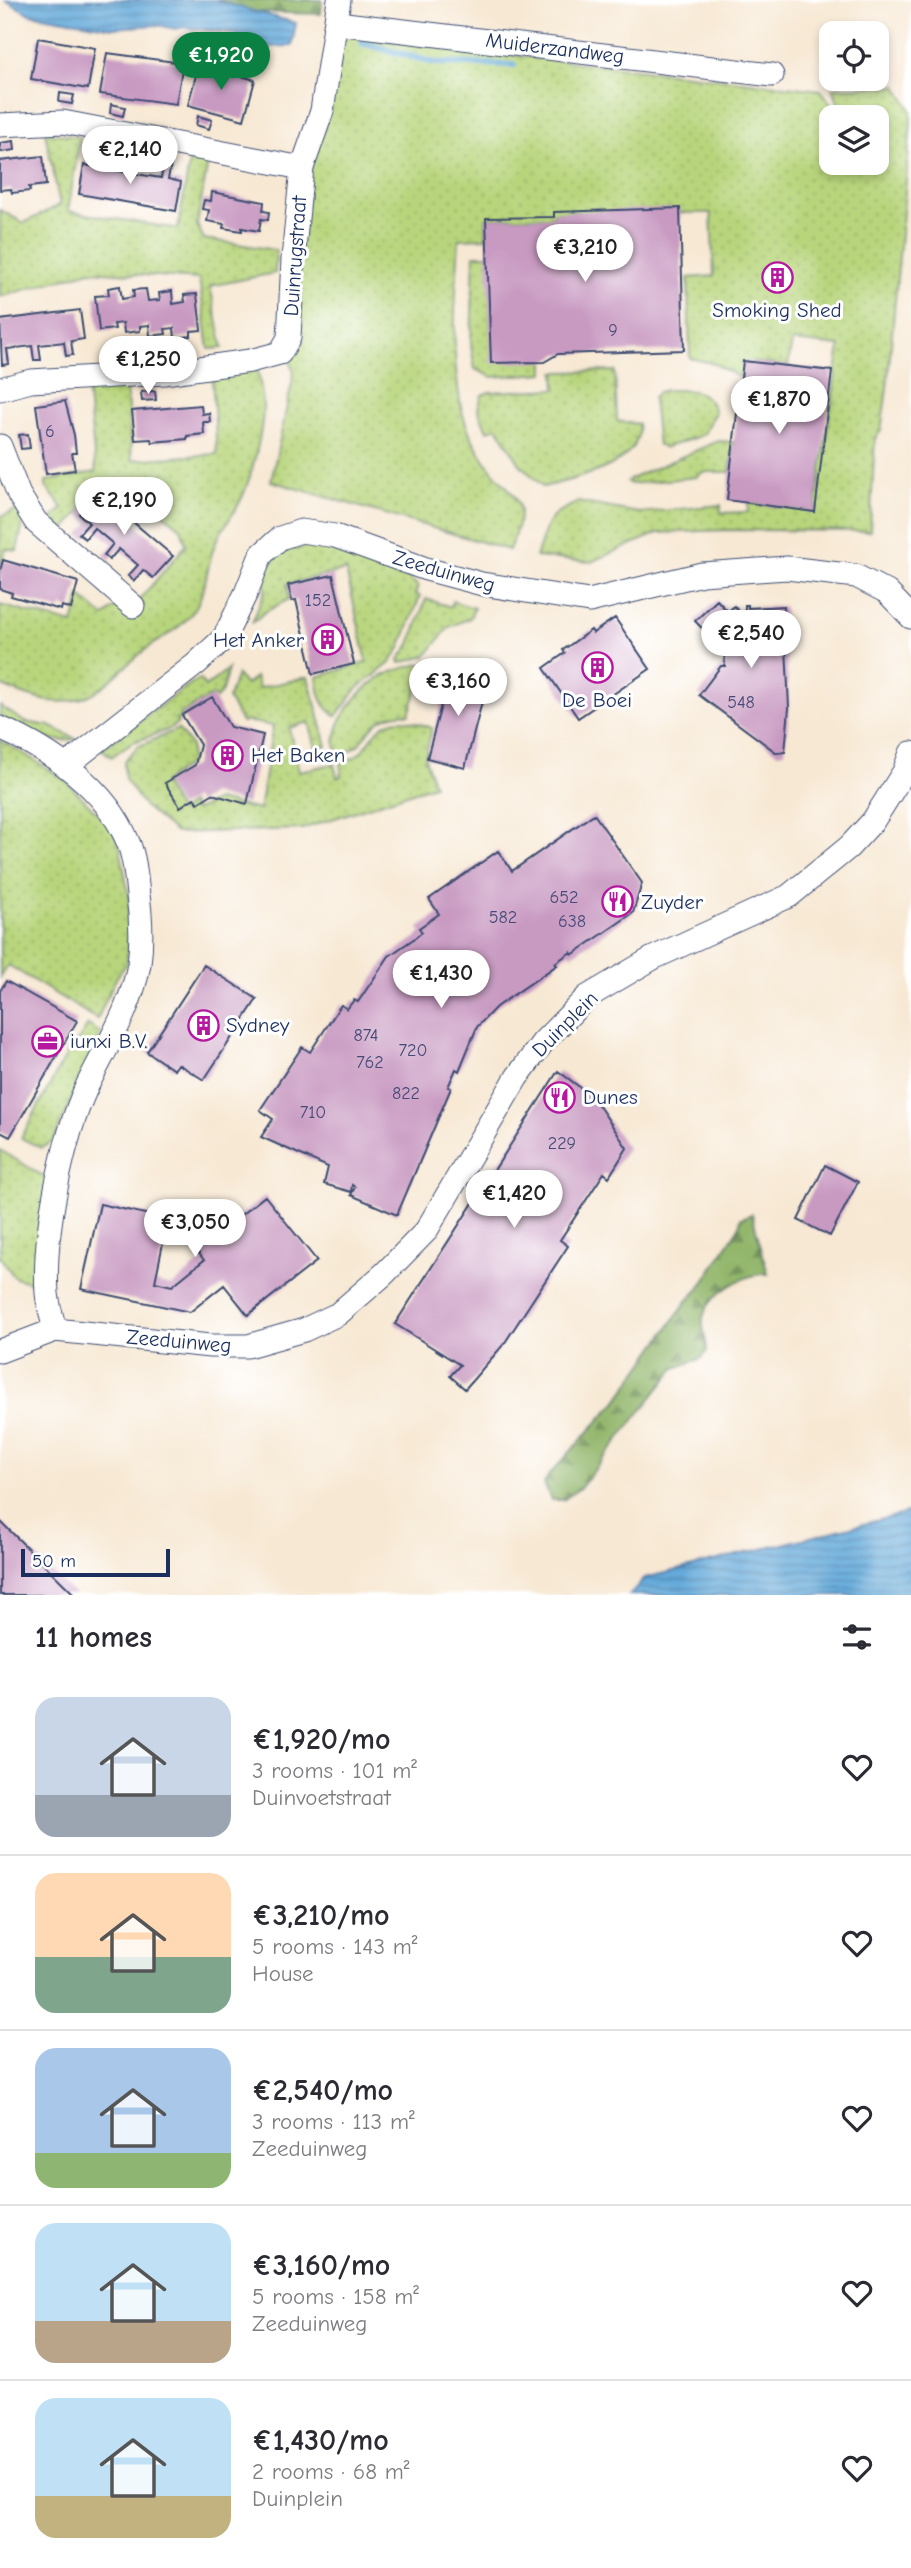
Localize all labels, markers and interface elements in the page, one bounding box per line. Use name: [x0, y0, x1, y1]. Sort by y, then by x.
map controls: [819, 21, 889, 175]
button: locate: [819, 21, 889, 91]
street label: Muiderzandweg: [484, 28, 626, 68]
pin: €1,920: [164, 32, 278, 92]
text: €1,920: [188, 41, 254, 68]
button: layers: [819, 105, 889, 175]
pin: €2,140: [73, 127, 187, 186]
text: €2,140: [98, 135, 162, 162]
street label: Duinrugstraat: [279, 194, 311, 317]
pin: €3,210: [528, 224, 642, 284]
text: €3,210: [552, 233, 618, 260]
building icon: Smoking Shed: [760, 261, 794, 295]
place label: Smoking Shed: [712, 298, 842, 322]
house number: 9: [608, 320, 618, 341]
pin: €1,250: [91, 336, 205, 396]
text: €1,250: [115, 345, 181, 372]
pin: €1,870: [722, 376, 836, 436]
text: €1,870: [747, 385, 811, 412]
house number: 6: [45, 421, 55, 442]
pin: €2,190: [67, 477, 181, 537]
text: €2,190: [91, 486, 157, 513]
street label: Zeeduinweg: [390, 545, 498, 597]
house number: 152: [305, 590, 331, 611]
pin: €2,540: [694, 610, 808, 670]
text: €2,540: [717, 619, 785, 646]
building icon: Het Anker: [310, 623, 344, 657]
place label: Het Anker: [213, 628, 305, 652]
building icon: De Boei: [580, 651, 614, 685]
pin: €3,160: [401, 658, 515, 718]
text: €3,160: [425, 667, 491, 694]
place label: De Boei: [562, 688, 632, 712]
house number: 548: [727, 692, 755, 713]
building icon: Het Baken: [211, 738, 245, 772]
place label: Het Baken: [251, 743, 345, 767]
restaurant icon: Zuyder: [601, 885, 635, 919]
house number: 652: [550, 887, 578, 908]
place label: Zuyder: [641, 890, 704, 914]
house number: 582: [489, 907, 517, 928]
house number: 638: [558, 911, 586, 932]
pin: €1,430: [384, 950, 498, 1010]
text: €1,430: [409, 959, 473, 986]
street label: Duinplein: [527, 986, 603, 1062]
building icon: Sydney: [186, 1008, 220, 1042]
place label: Sydney: [226, 1013, 290, 1037]
office icon: iunxi B.V.: [30, 1024, 64, 1058]
house number: 874: [353, 1025, 379, 1046]
place label: iunxi B.V.: [70, 1029, 147, 1053]
house number: 720: [399, 1040, 427, 1061]
house number: 762: [356, 1052, 384, 1073]
restaurant icon: Dunes: [543, 1080, 577, 1114]
house number: 822: [392, 1083, 420, 1104]
place label: Dunes: [583, 1085, 638, 1109]
house number: 710: [300, 1102, 326, 1123]
house number: 229: [548, 1133, 576, 1154]
pin: €1,420: [457, 1170, 571, 1230]
text: €1,420: [482, 1179, 546, 1206]
pin: €3,050: [138, 1200, 252, 1259]
text: €3,050: [160, 1208, 230, 1235]
street label: Zeeduinweg: [125, 1324, 233, 1358]
scale bar: [21, 1546, 170, 1578]
text: 50 m: [32, 1550, 76, 1572]
icon: filters: [838, 1618, 876, 1656]
text: 11 homes: [35, 1620, 152, 1655]
text: €1,920/mo: [252, 1722, 391, 1757]
icon: home: [91, 1725, 175, 1809]
icon: heart: [838, 1748, 876, 1786]
text: 3 rooms · 101 m²: [252, 1757, 417, 1784]
text: Duinvoetstraat: [252, 1784, 391, 1811]
text: €3,210/mo: [252, 1898, 390, 1933]
icon: home: [91, 1901, 175, 1985]
icon: heart: [838, 1924, 876, 1962]
text: 5 rooms · 143 m²: [252, 1933, 418, 1960]
text: House: [252, 1960, 314, 1987]
text: €2,540/mo: [252, 2073, 393, 2108]
icon: home: [91, 2076, 175, 2160]
icon: heart: [838, 2099, 876, 2137]
text: 3 rooms · 113 m²: [252, 2108, 415, 2135]
text: Zeeduinweg: [252, 2135, 367, 2162]
text: €3,160/mo: [252, 2248, 390, 2283]
icon: home: [91, 2251, 175, 2335]
icon: heart: [838, 2274, 876, 2312]
text: 5 rooms · 158 m²: [252, 2283, 419, 2310]
text: Zeeduinweg: [252, 2310, 367, 2337]
text: €1,430/mo: [252, 2423, 389, 2458]
icon: home: [91, 2426, 175, 2510]
icon: heart: [838, 2449, 876, 2487]
text: 2 rooms · 68 m²: [252, 2458, 410, 2485]
text: Duinplein: [252, 2485, 343, 2512]

